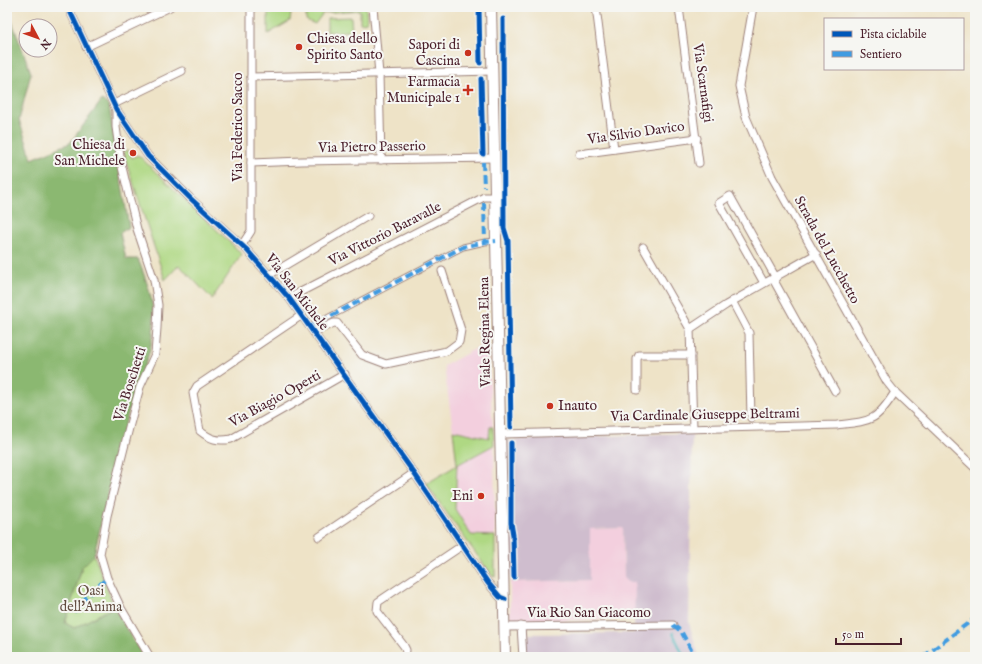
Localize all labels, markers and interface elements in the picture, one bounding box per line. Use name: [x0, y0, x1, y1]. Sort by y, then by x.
north arrow: [18, 18, 58, 58]
legend: [824, 18, 964, 70]
text: Pista ciclabile: [860, 27, 927, 42]
place label: Chiesa dello Spirito Santo: [307, 30, 383, 64]
text: N: [36, 35, 54, 52]
place label: Sapori di Cascina: [409, 36, 461, 70]
street label: Via Scarnafigi: [688, 41, 717, 124]
marker: Chiesa dello Spirito Santo: [294, 42, 304, 52]
text: Sentiero: [860, 47, 902, 62]
marker: Sapori di Cascina: [463, 48, 473, 58]
street label: Via Federico Sacco: [229, 72, 247, 183]
place label: Farmacia Municipale 1: [387, 73, 461, 107]
marker: Farmacia Municipale 1: [463, 85, 473, 95]
street label: Via Silvio Davico: [585, 117, 686, 149]
place label: Chiesa di San Michele: [54, 136, 126, 170]
street label: Via Pietro Passerio: [317, 137, 426, 157]
marker: Chiesa di San Michele: [128, 148, 138, 158]
street label: Strada del Lucchetto: [790, 193, 864, 308]
street label: Via Vittorio Baravalle: [325, 198, 445, 271]
street label: Via San Michele: [261, 249, 333, 334]
street label: Viale Regina Elena: [475, 276, 495, 388]
street label: Via Boschetti: [109, 344, 151, 424]
street label: Via Biagio Operti: [225, 366, 324, 432]
place label: Inauto: [558, 397, 598, 415]
marker: Inauto: [545, 401, 555, 411]
street label: Via Cardinale Giuseppe Beltrami: [609, 404, 800, 426]
place label: Eni: [452, 487, 473, 505]
marker: Eni: [476, 491, 486, 501]
park label: Oasi dell'Anima: [60, 582, 123, 616]
street label: Via Rio San Giacomo: [526, 604, 651, 622]
scale bar: [836, 620, 901, 646]
text: 50 m: [842, 627, 864, 642]

